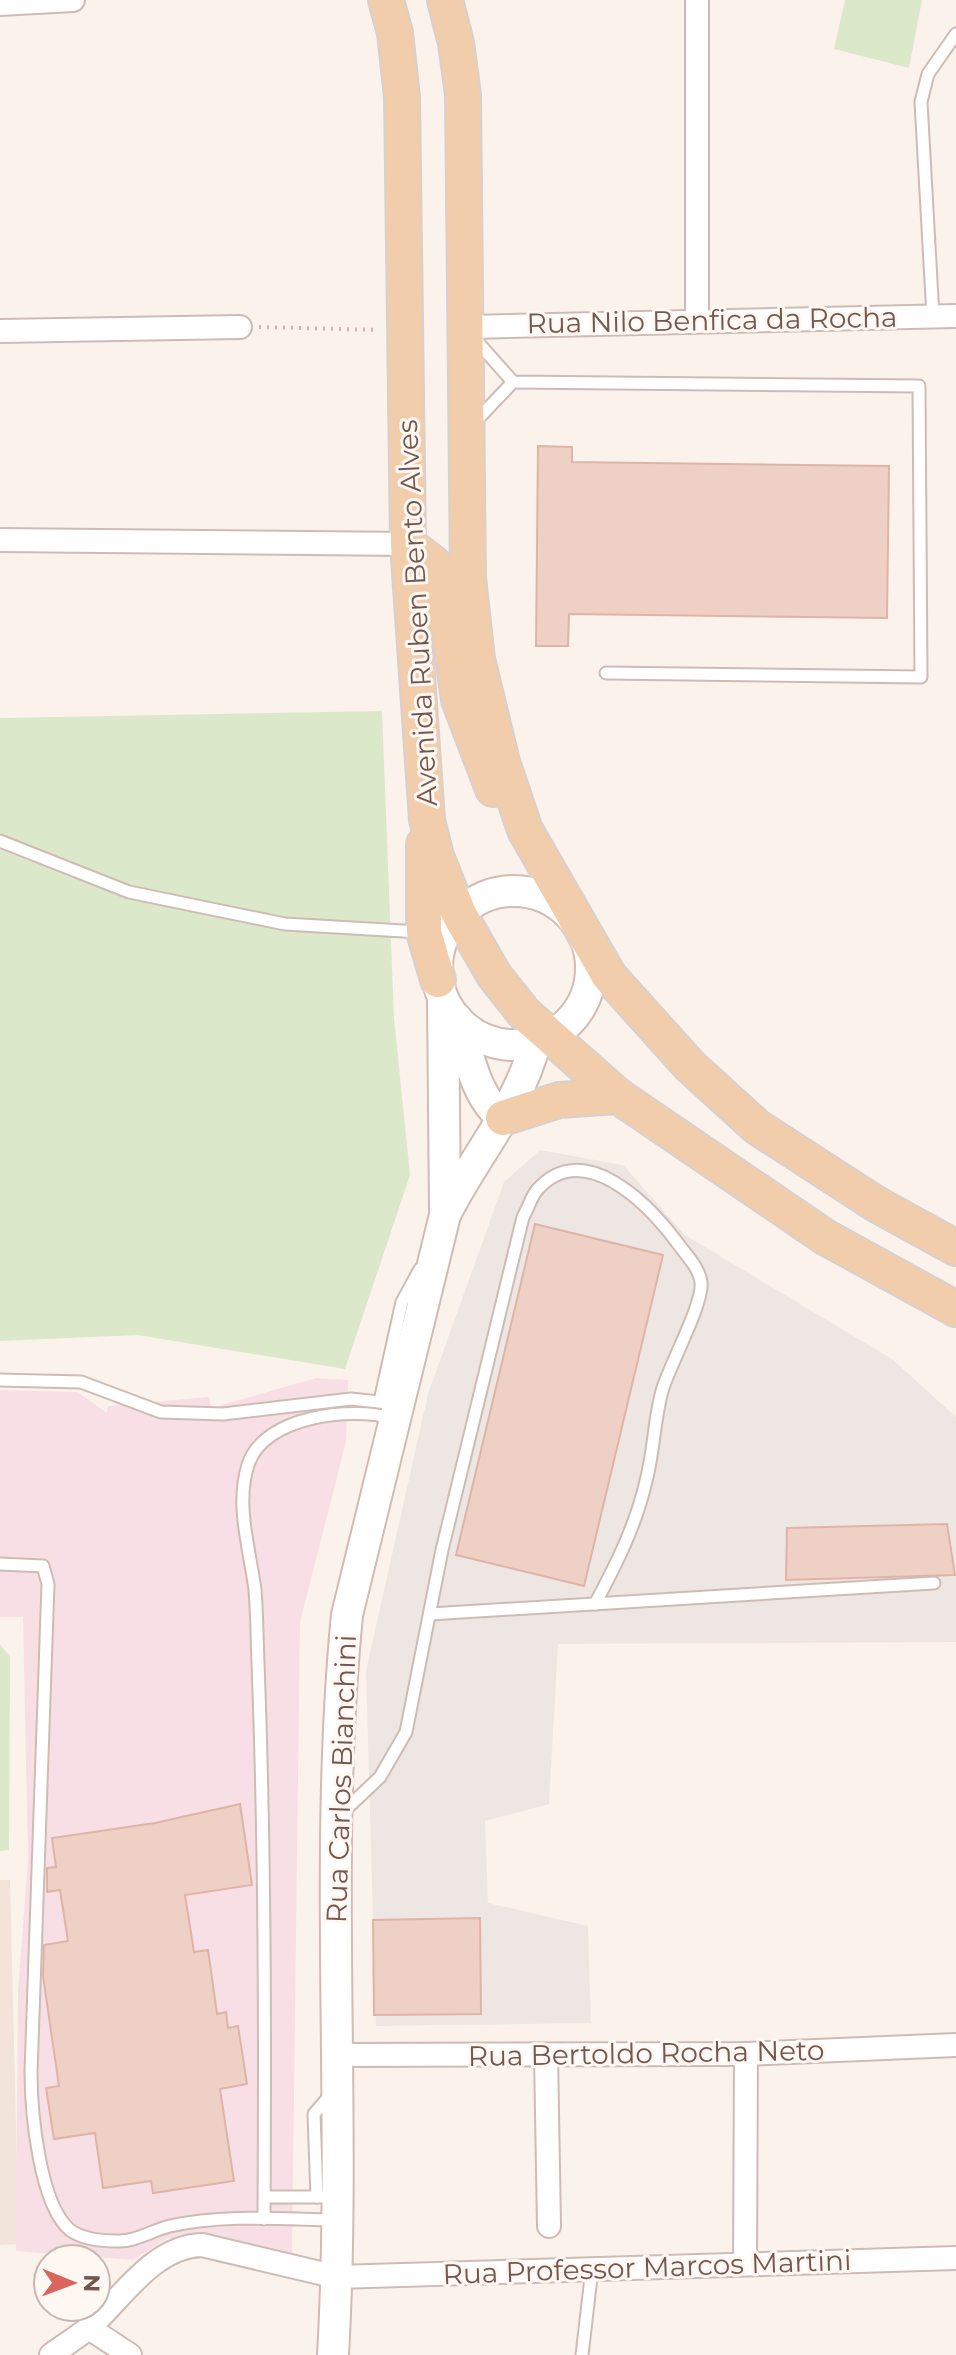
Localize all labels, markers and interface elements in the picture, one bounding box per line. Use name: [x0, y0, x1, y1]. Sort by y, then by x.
street label: Rua Nilo Benfica da Rocha: [526, 300, 898, 340]
street label: Avenida Ruben Bento Alves: [390, 419, 444, 807]
street label: Rua Carlos Bianchini: [319, 1634, 363, 1924]
street label: Rua Bertoldo Rocha Neto: [467, 2033, 825, 2073]
north arrow: [32, 2243, 112, 2323]
street label: Rua Professor Marcos Martini: [442, 2243, 852, 2291]
text: N: [78, 2274, 105, 2292]

